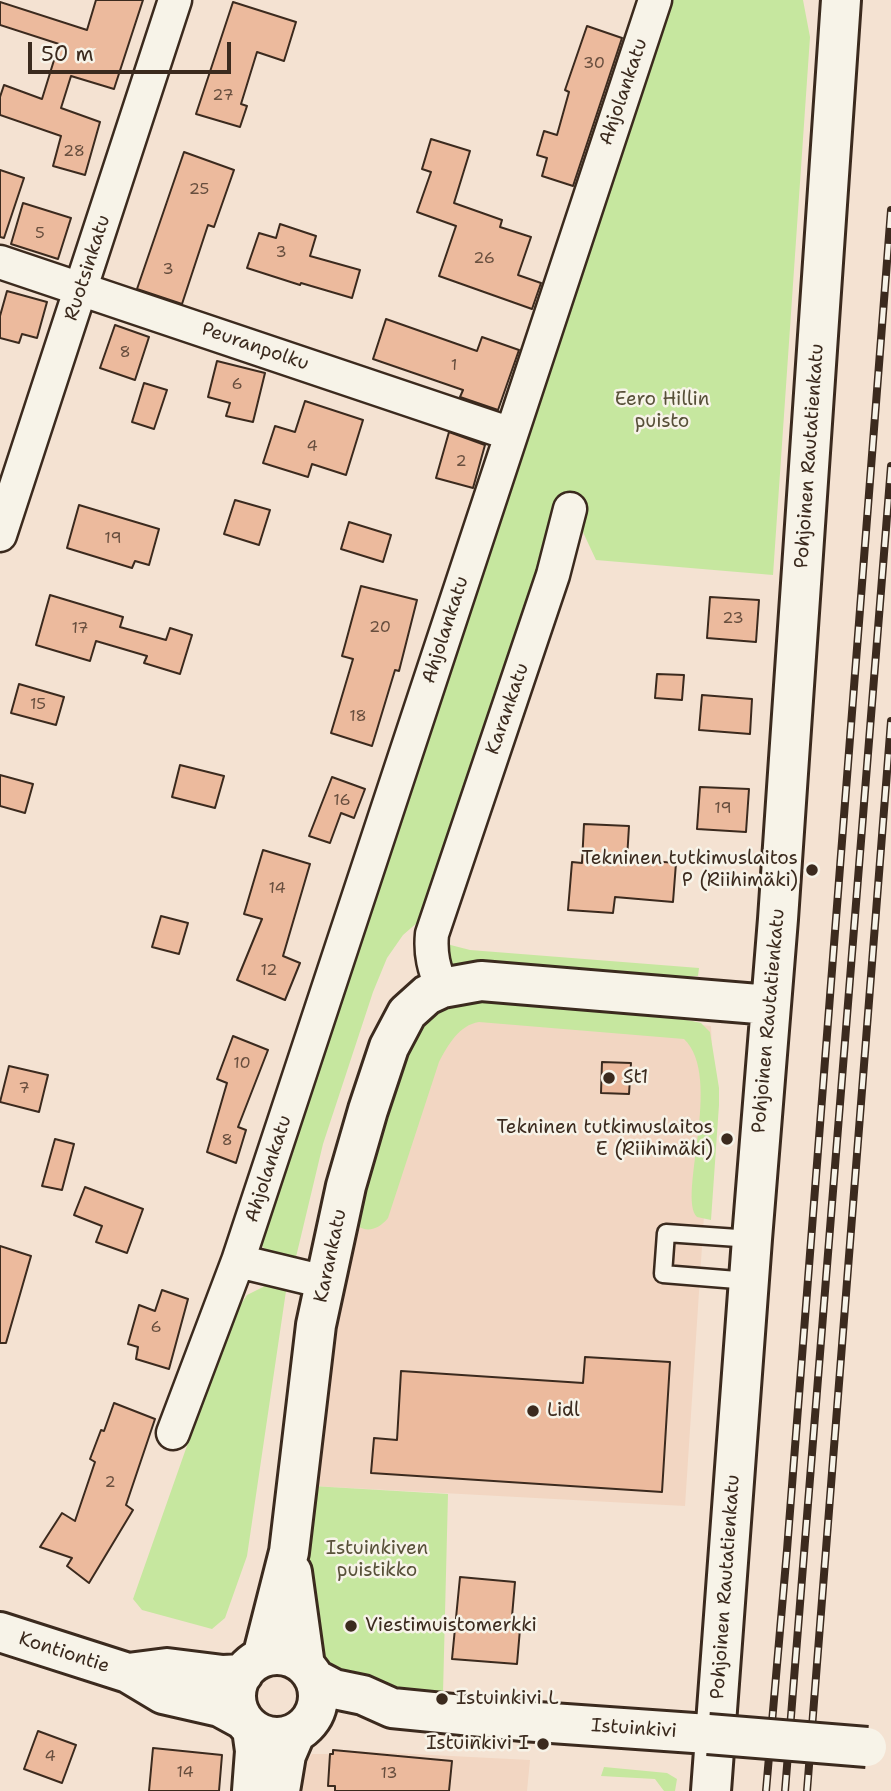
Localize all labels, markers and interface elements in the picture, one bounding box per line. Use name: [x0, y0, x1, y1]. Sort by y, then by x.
scale bar: [32, 28, 234, 72]
street label: Ahjolankatu: [595, 36, 653, 148]
text: 50 m: [41, 40, 94, 68]
house number: 30: [583, 54, 605, 74]
house number: 27: [212, 86, 234, 106]
house number: 28: [63, 142, 85, 162]
house number: 25: [189, 180, 209, 200]
street label: Ruotsinkatu: [60, 212, 116, 324]
house number: 5: [35, 224, 45, 244]
house number: 3: [275, 243, 287, 263]
house number: 26: [473, 249, 495, 269]
house number: 3: [162, 260, 174, 280]
street label: Peuranpolku: [198, 318, 312, 376]
house number: 8: [119, 343, 131, 363]
street label: Pohjoinen Rautatienkatu: [791, 343, 829, 569]
house number: 1: [451, 356, 457, 376]
house number: 6: [231, 375, 243, 395]
park label: Eero Hillin puisto: [615, 389, 709, 433]
house number: 4: [306, 437, 318, 457]
house number: 2: [455, 452, 467, 472]
house number: 19: [104, 529, 122, 549]
street label: Ahjolankatu: [418, 573, 474, 687]
house number: 23: [722, 609, 744, 629]
house number: 20: [369, 618, 391, 638]
house number: 17: [71, 619, 89, 639]
street label: Karankatu: [482, 660, 534, 758]
house number: 15: [30, 695, 46, 715]
house number: 18: [349, 707, 367, 727]
house number: 16: [333, 791, 351, 811]
house number: 19: [714, 799, 732, 819]
place label: Tekninen tutkimuslaitos P (Riihimäki): [581, 848, 798, 892]
marker: Tekninen tutkimuslaitos P (Riihimäki): [804, 862, 820, 878]
house number: 14: [268, 879, 286, 899]
street label: Pohjoinen Rautatienkatu: [748, 908, 790, 1134]
house number: 12: [260, 961, 278, 981]
house number: 10: [233, 1054, 251, 1074]
place label: St1: [623, 1067, 649, 1089]
marker: St1: [601, 1070, 617, 1086]
house number: 7: [18, 1079, 30, 1099]
street label: Ahjolankatu: [241, 1112, 297, 1226]
place label: Tekninen tutkimuslaitos E (Riihimäki): [496, 1117, 713, 1161]
house number: 8: [221, 1131, 233, 1151]
marker: Tekninen tutkimuslaitos E (Riihimäki): [719, 1131, 735, 1147]
street label: Karankatu: [310, 1207, 352, 1305]
house number: 6: [150, 1318, 162, 1338]
place label: Lidl: [547, 1400, 580, 1422]
marker: Lidl: [525, 1403, 541, 1419]
house number: 2: [104, 1473, 116, 1493]
street label: Pohjoinen Rautatienkatu: [707, 1474, 745, 1700]
park label: Istuinkiven puistikko: [326, 1538, 428, 1582]
place label: Viestimuistomerkki: [365, 1615, 537, 1637]
marker: Viestimuistomerkki: [343, 1618, 359, 1634]
street label: Kontiontie: [16, 1628, 112, 1678]
place label: Istuinkivi L: [456, 1688, 559, 1710]
marker: Istuinkivi L: [434, 1691, 450, 1707]
street label: Istuinkivi: [590, 1715, 678, 1743]
place label: Istuinkivi I: [426, 1733, 529, 1755]
marker: Istuinkivi I: [535, 1736, 551, 1752]
house number: 4: [44, 1747, 56, 1767]
house number: 14: [176, 1763, 194, 1783]
house number: 13: [380, 1764, 398, 1784]

